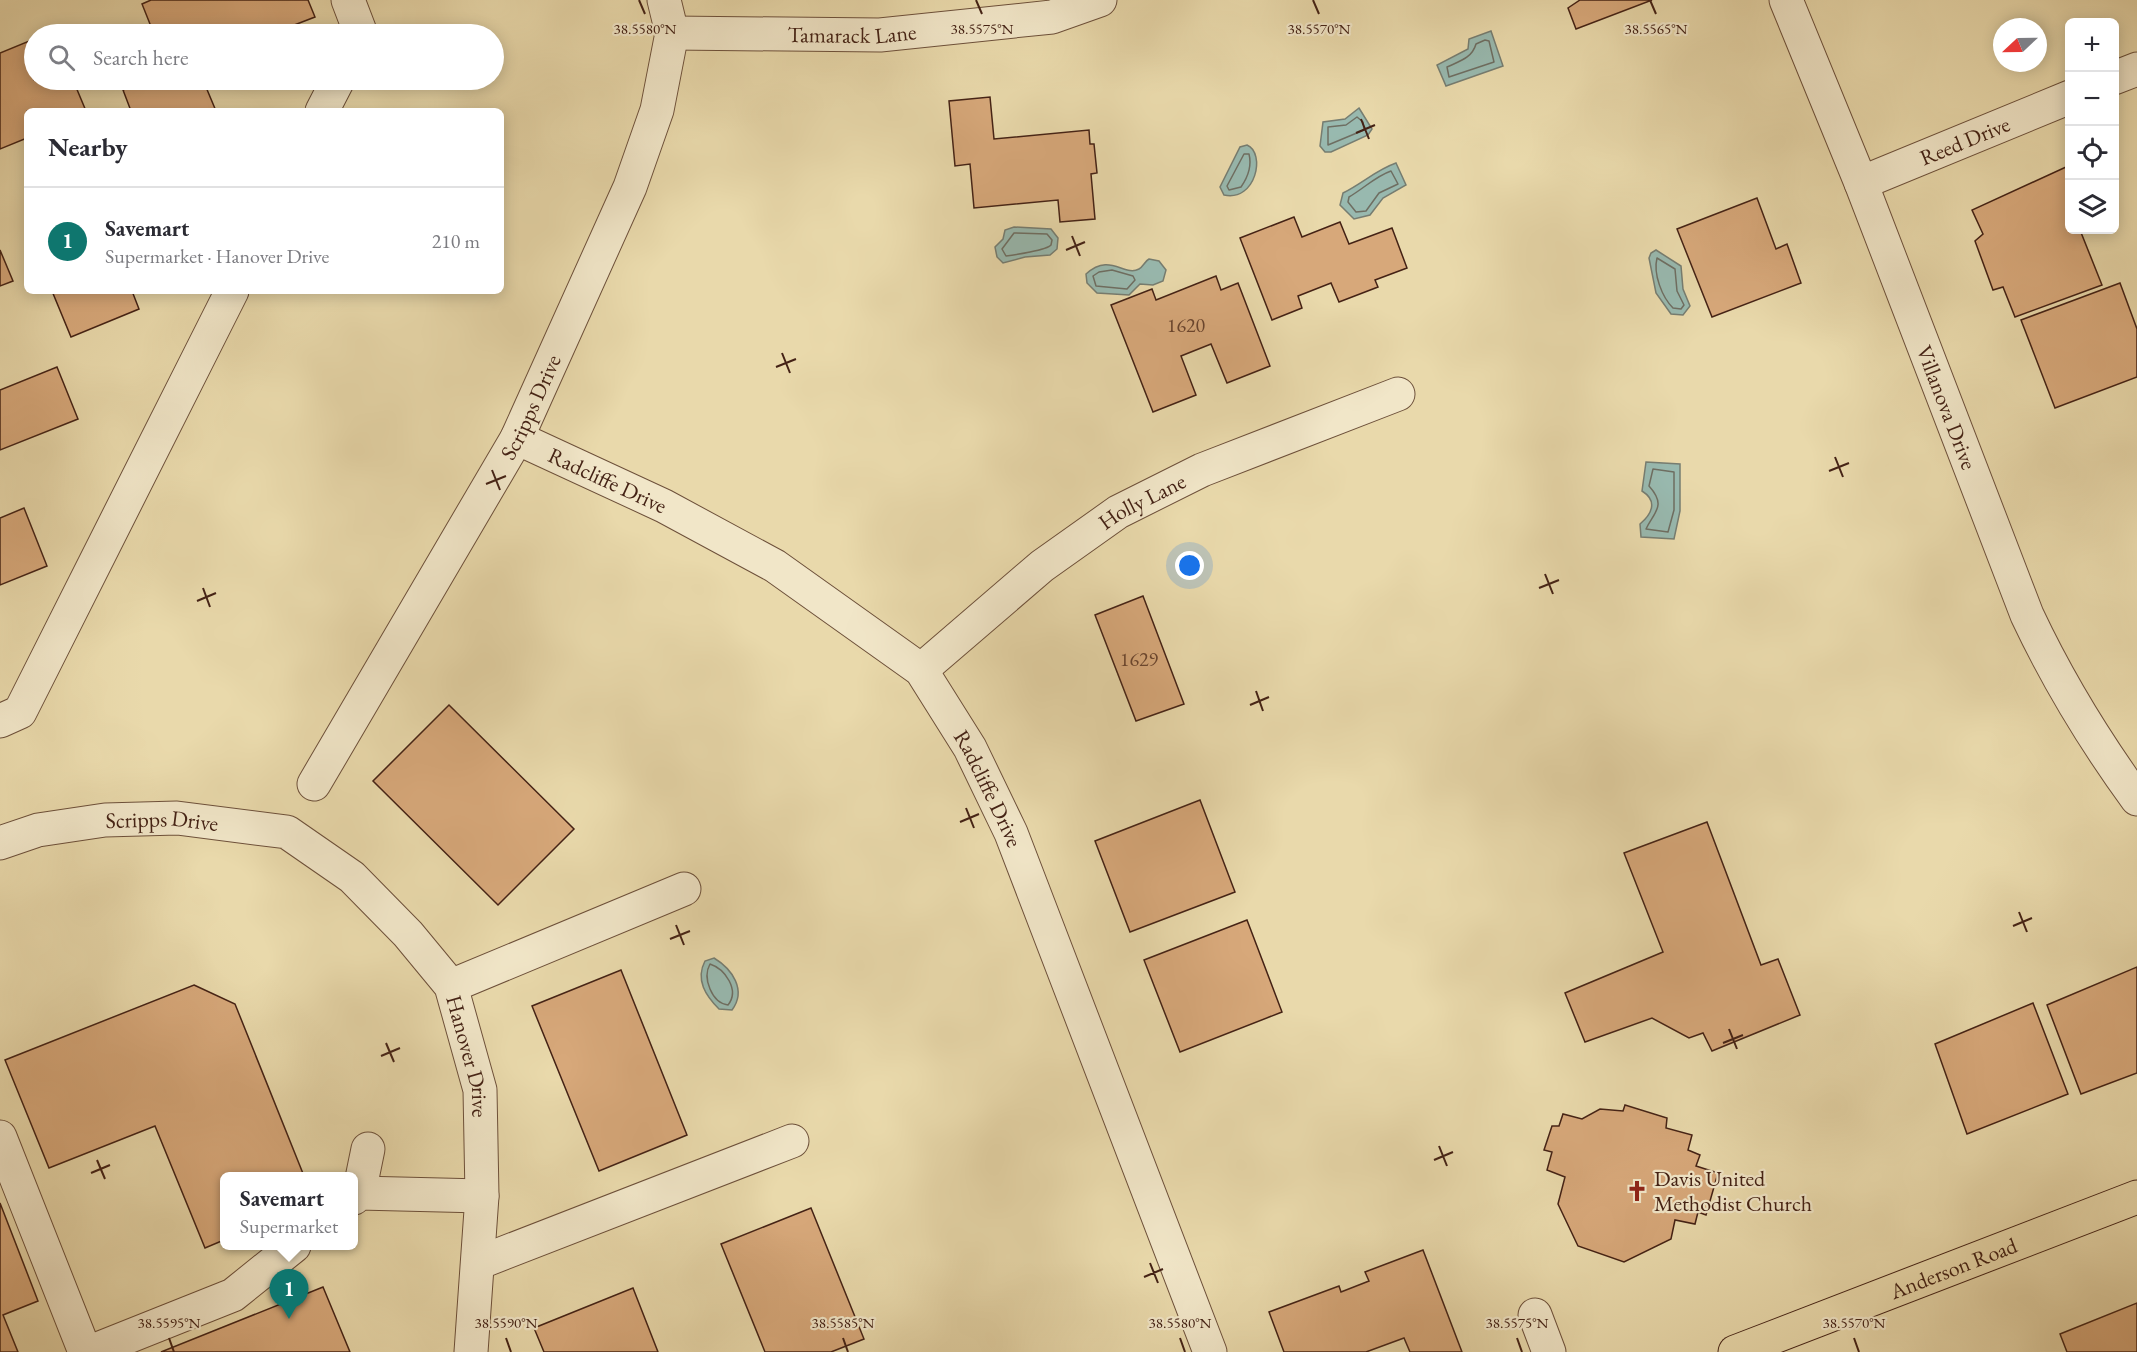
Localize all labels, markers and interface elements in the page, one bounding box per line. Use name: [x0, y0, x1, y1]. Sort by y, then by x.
street label: Tamarack Lane: [787, 17, 918, 50]
north arrow: [1993, 18, 2047, 72]
map controls: [2065, 18, 2119, 234]
button: +: [2065, 18, 2119, 72]
text: 38.5580°N: [614, 19, 677, 38]
text: 38.5575°N: [951, 19, 1014, 38]
text: 38.5570°N: [1288, 19, 1351, 38]
text: 38.5565°N: [1625, 19, 1688, 38]
search box: [24, 24, 504, 90]
icon: search: [45, 41, 78, 74]
text: Search here: [93, 43, 188, 72]
button: −: [2065, 72, 2119, 126]
street label: Reed Drive: [1915, 109, 2014, 172]
button: locate: [2065, 126, 2119, 180]
text: Nearby: [48, 130, 128, 164]
button: layers: [2065, 180, 2119, 234]
text: Savemart: [105, 214, 189, 243]
text: 1: [62, 228, 73, 254]
text: 210 m: [432, 228, 480, 254]
text: Supermarket · Hanover Drive: [105, 243, 329, 269]
house number: 1620: [1167, 312, 1206, 338]
street label: Villanova Drive: [1910, 341, 1984, 474]
street label: Scripps Drive: [493, 349, 567, 465]
street label: Radcliffe Drive: [544, 440, 672, 520]
street label: Holly Lane: [1092, 466, 1191, 536]
your location: [1175, 551, 1204, 580]
house number: 1629: [1120, 646, 1159, 672]
street label: Radcliffe Drive: [948, 724, 1030, 851]
street label: Scripps Drive: [105, 803, 220, 838]
street label: Hanover Drive: [440, 992, 495, 1118]
place label: Davis United Methodist Church: [1654, 1164, 1812, 1218]
popup: [220, 1172, 358, 1250]
church icon: Davis United Methodist Church: [1625, 1179, 1649, 1203]
text: Savemart: [240, 1184, 324, 1213]
text: Supermarket: [240, 1213, 338, 1239]
street label: Anderson Road: [1885, 1230, 2022, 1306]
pin: 1: [270, 1270, 308, 1319]
text: 38.5595°N: [138, 1313, 201, 1332]
text: 38.5590°N: [475, 1313, 538, 1332]
text: 38.5585°N: [812, 1313, 875, 1332]
text: 38.5580°N: [1149, 1313, 1212, 1332]
text: 38.5575°N: [1486, 1313, 1549, 1332]
text: 38.5570°N: [1823, 1313, 1886, 1332]

